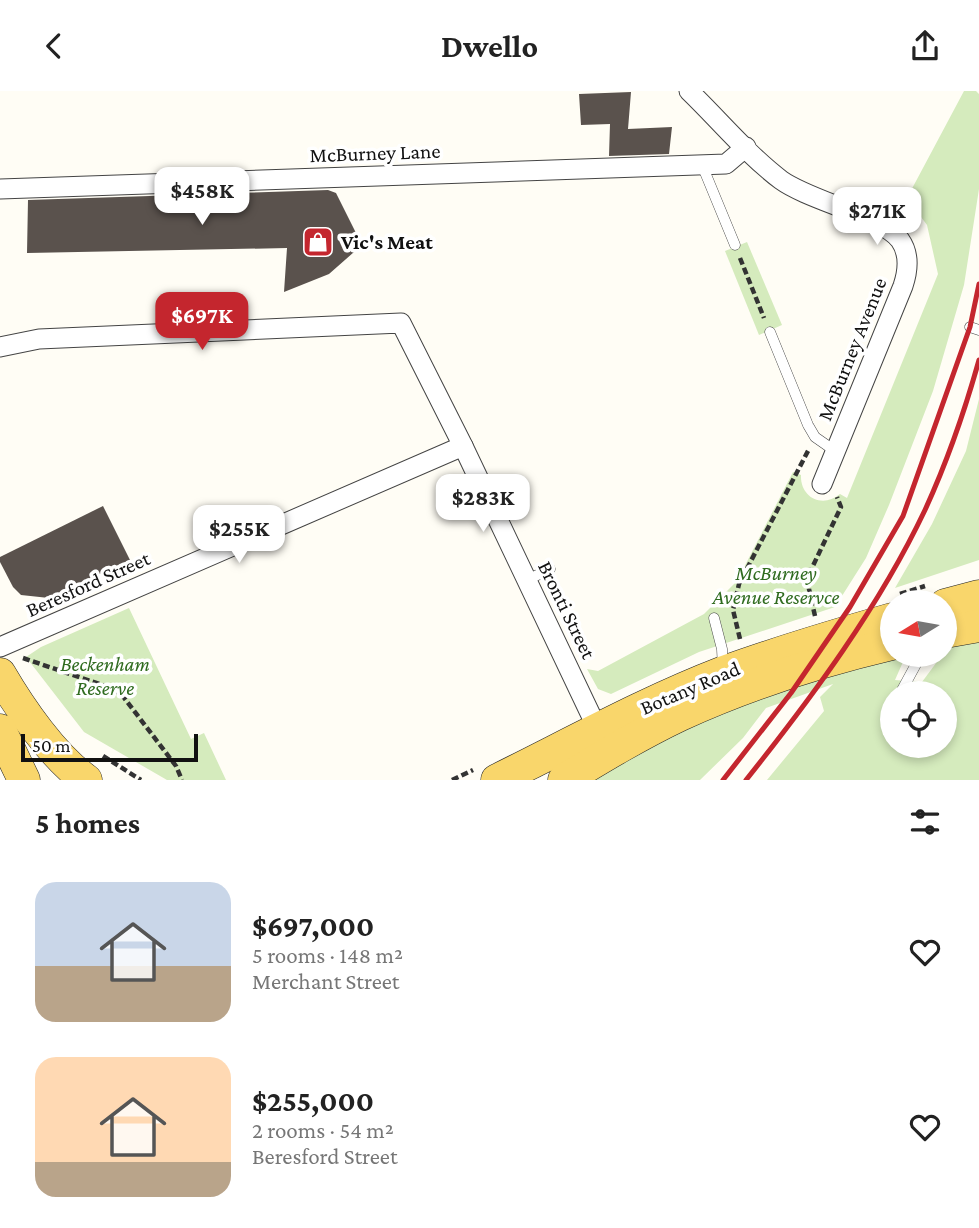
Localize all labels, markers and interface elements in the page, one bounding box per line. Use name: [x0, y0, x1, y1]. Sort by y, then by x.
icon: back: [35, 27, 73, 65]
icon: share: [906, 27, 944, 65]
text: Dwello: [441, 28, 538, 64]
street label: McBurney Lane: [309, 139, 441, 167]
pin: $458K: [153, 167, 251, 227]
text: $458K: [170, 177, 234, 203]
pin: $271K: [828, 187, 926, 247]
text: $271K: [848, 197, 906, 223]
shop icon: Vic's Meat: [301, 225, 335, 259]
place label: Vic's Meat: [340, 230, 433, 254]
street label: McBurney Avenue: [812, 274, 892, 424]
pin: $697K: [153, 293, 251, 352]
text: $697K: [171, 302, 233, 328]
pin: $283K: [434, 475, 532, 534]
text: $283K: [452, 484, 514, 510]
pin: $255K: [190, 505, 288, 565]
text: $255K: [209, 515, 269, 541]
street label: Beresford Street: [22, 546, 155, 622]
street label: Bronti Street: [533, 557, 601, 664]
park label: McBurney Avenue Reservce: [712, 561, 839, 609]
north arrow: [880, 590, 957, 667]
map controls: [880, 590, 957, 758]
park label: Beckenham Reserve: [60, 652, 150, 700]
street label: Botany Road: [637, 656, 743, 720]
button: locate: [880, 681, 957, 758]
scale bar: [21, 731, 198, 763]
text: 50 m: [32, 735, 71, 756]
icon: filters: [906, 803, 944, 841]
text: 5 homes: [35, 806, 140, 839]
text: $697,000: [252, 909, 374, 942]
icon: home: [91, 910, 175, 994]
icon: heart: [906, 933, 944, 971]
text: 5 rooms · 148 m²: [252, 942, 403, 968]
text: Merchant Street: [252, 968, 399, 994]
text: $255,000: [252, 1084, 374, 1117]
icon: home: [91, 1085, 175, 1169]
icon: heart: [906, 1108, 944, 1146]
text: 2 rooms · 54 m²: [252, 1117, 394, 1143]
text: Beresford Street: [252, 1143, 398, 1169]

